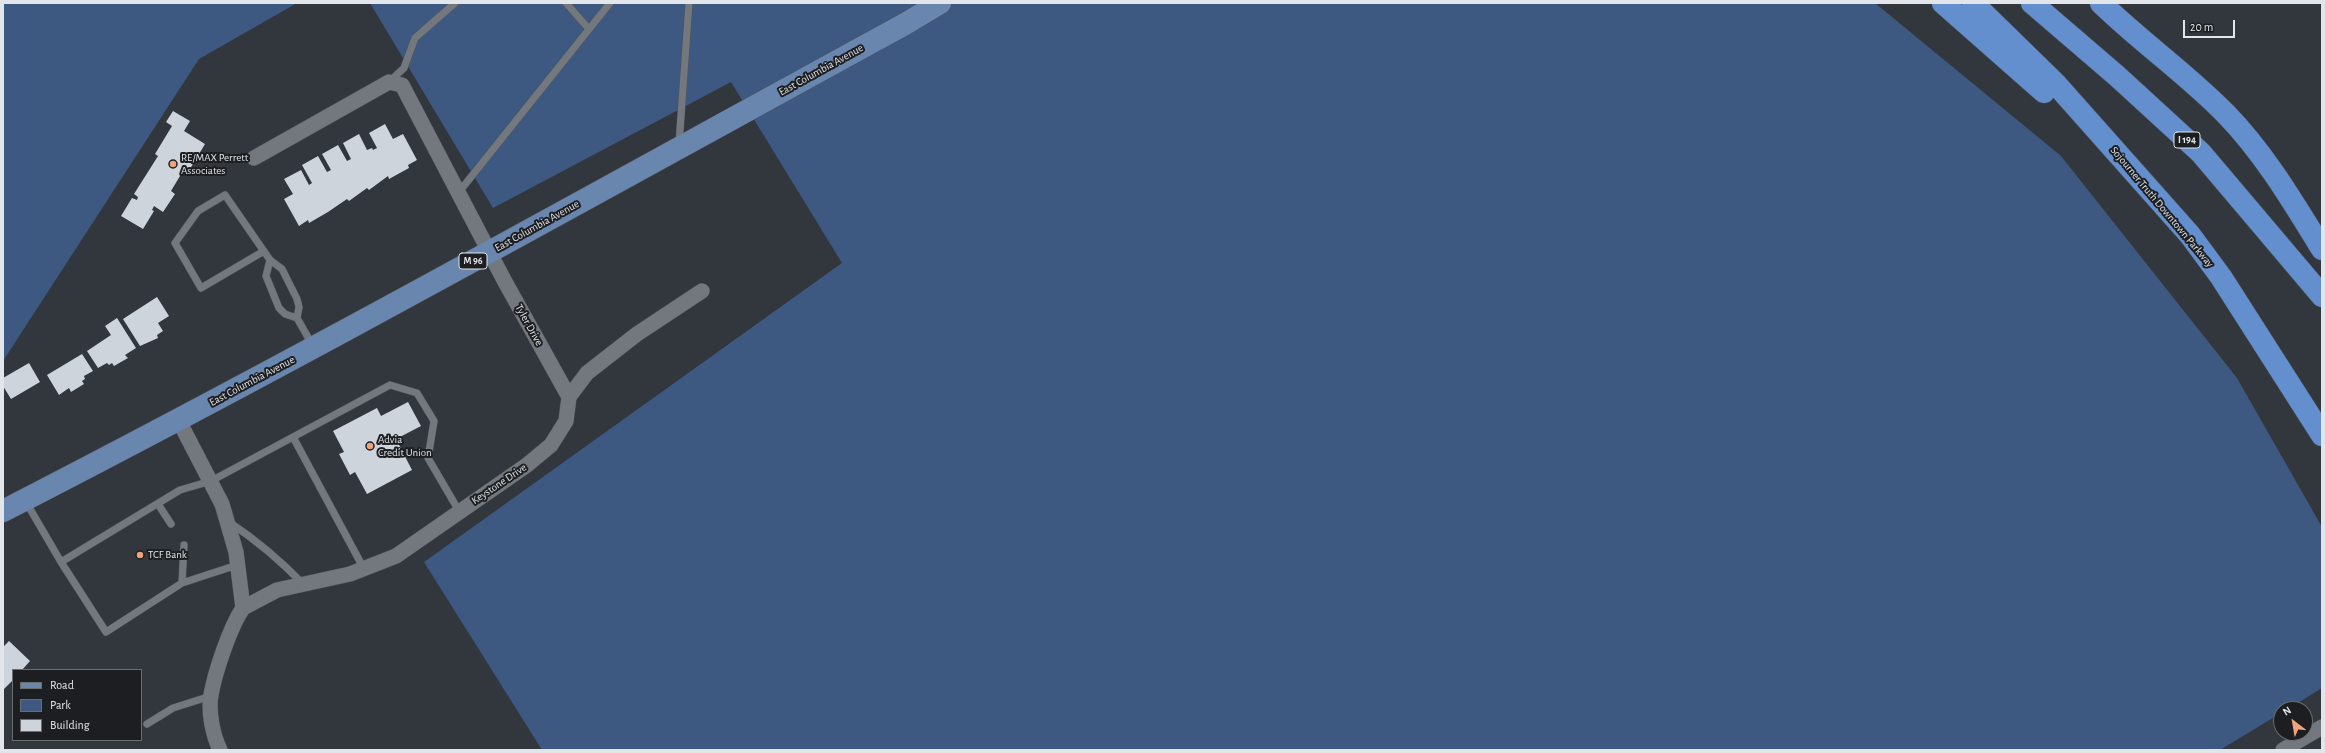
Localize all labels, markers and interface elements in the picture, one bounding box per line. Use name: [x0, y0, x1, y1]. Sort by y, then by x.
scale bar: [2185, 12, 2237, 38]
text: 20 m: [2190, 21, 2213, 33]
street label: East Columbia Avenue: [776, 41, 866, 99]
road number: I 194: [2174, 132, 2200, 148]
street label: Sojourner Truth Downtown Parkway: [2108, 144, 2216, 270]
place label: RE/MAX Perrett Associates: [181, 151, 248, 177]
marker: RE/MAX Perrett Associates: [168, 159, 178, 169]
street label: East Columbia Avenue: [492, 197, 582, 255]
road number: M 96: [459, 253, 487, 269]
street label: Tyler Drive: [512, 302, 546, 348]
street label: East Columbia Avenue: [207, 353, 297, 409]
place label: Advia Credit Union: [378, 433, 432, 459]
marker: Advia Credit Union: [365, 441, 375, 451]
street label: Keystone Drive: [469, 461, 529, 507]
place label: TCF Bank: [148, 548, 187, 562]
marker: TCF Bank: [135, 550, 145, 560]
legend: [12, 669, 142, 741]
text: Road: [50, 679, 74, 691]
text: Park: [50, 699, 71, 711]
north arrow: [2273, 701, 2313, 741]
text: N: [2281, 704, 2293, 718]
text: Building: [50, 719, 90, 731]

